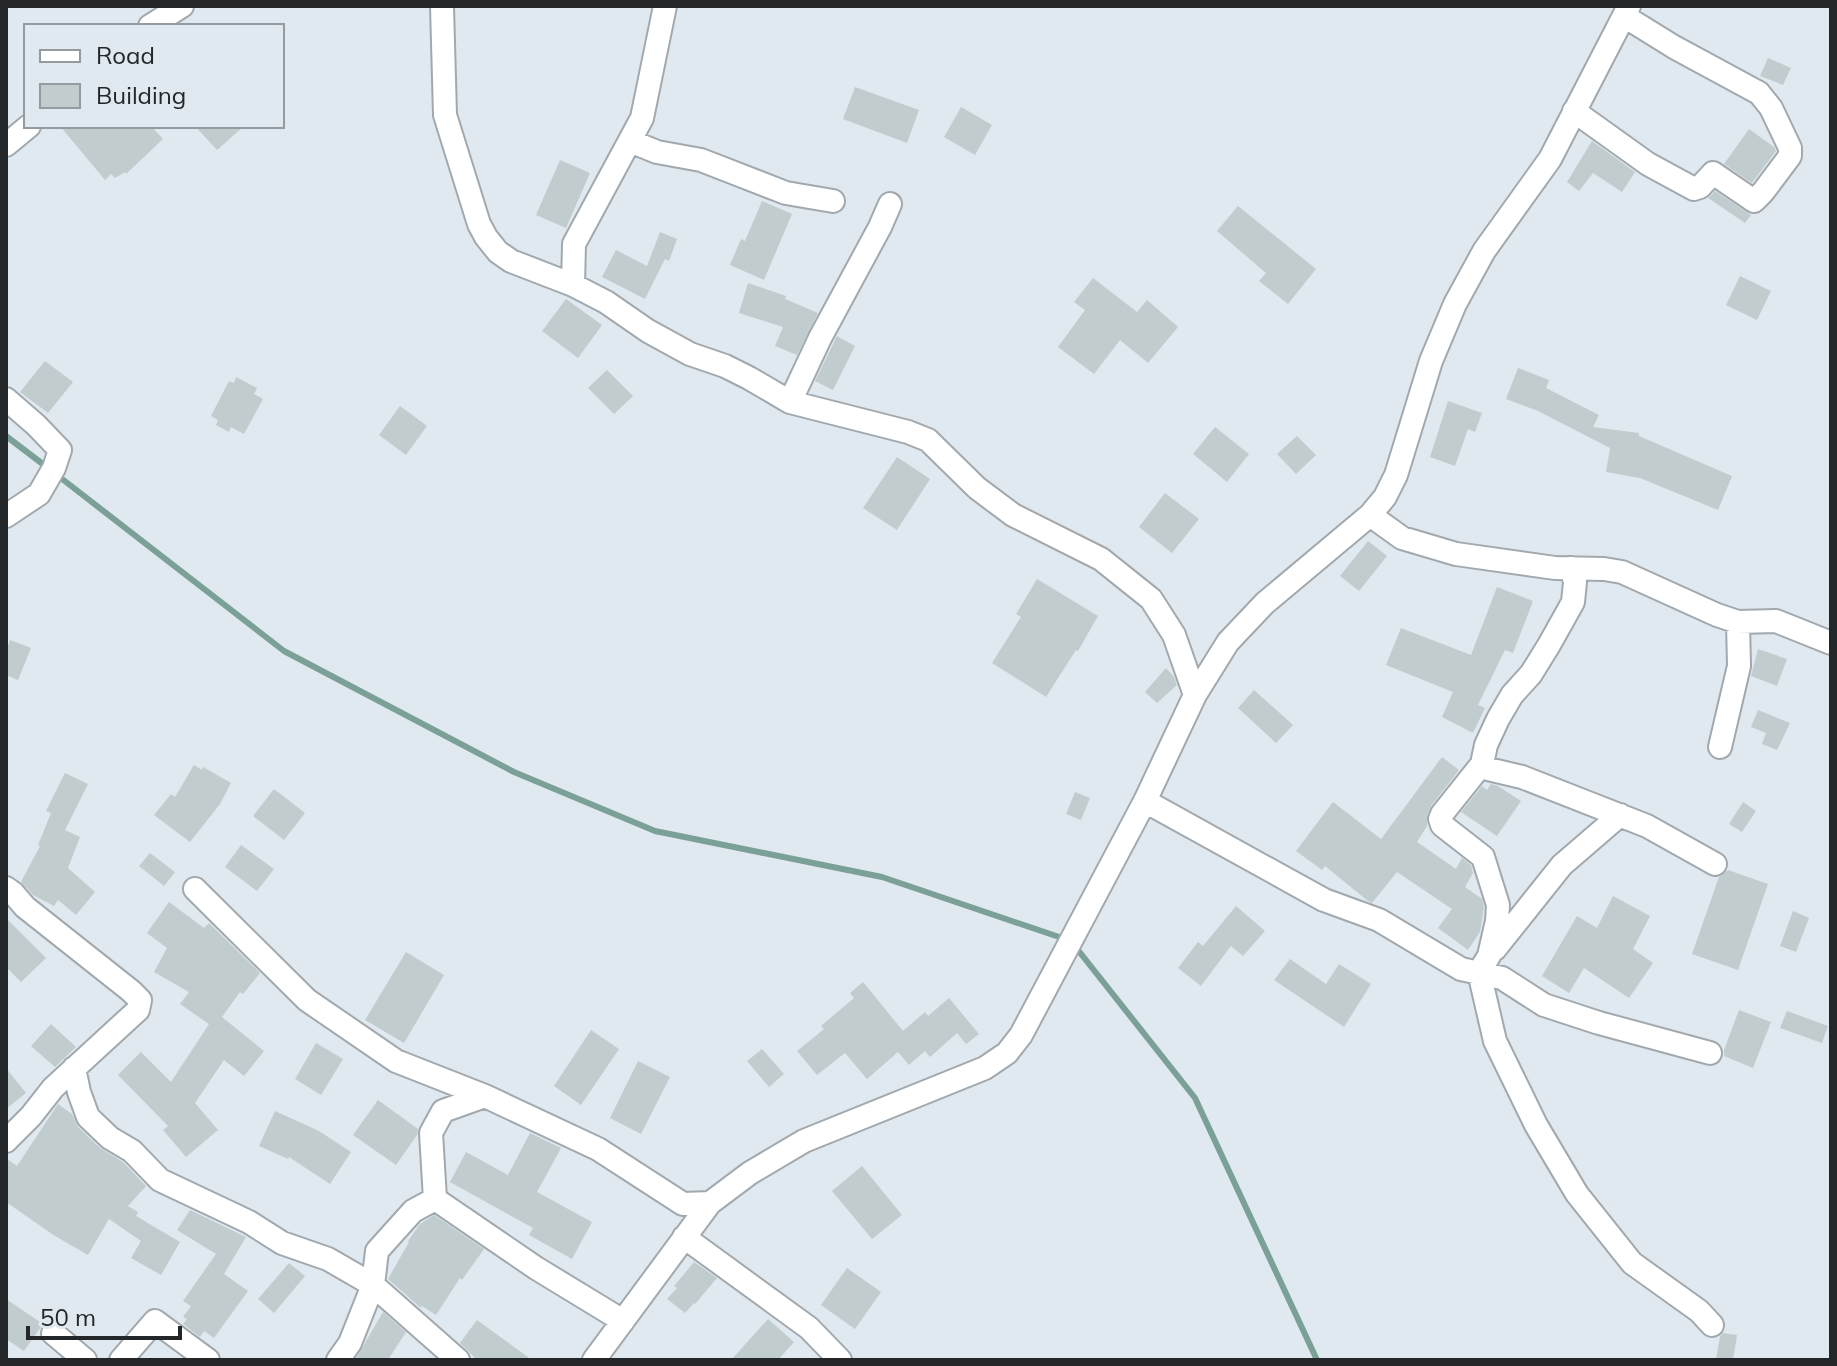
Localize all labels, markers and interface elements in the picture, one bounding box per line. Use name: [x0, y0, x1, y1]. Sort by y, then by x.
legend: [24, 24, 284, 128]
text: Road: [96, 40, 155, 70]
text: Building: [96, 80, 186, 110]
scale bar: [28, 1290, 180, 1340]
text: 50 m: [40, 1302, 96, 1332]

